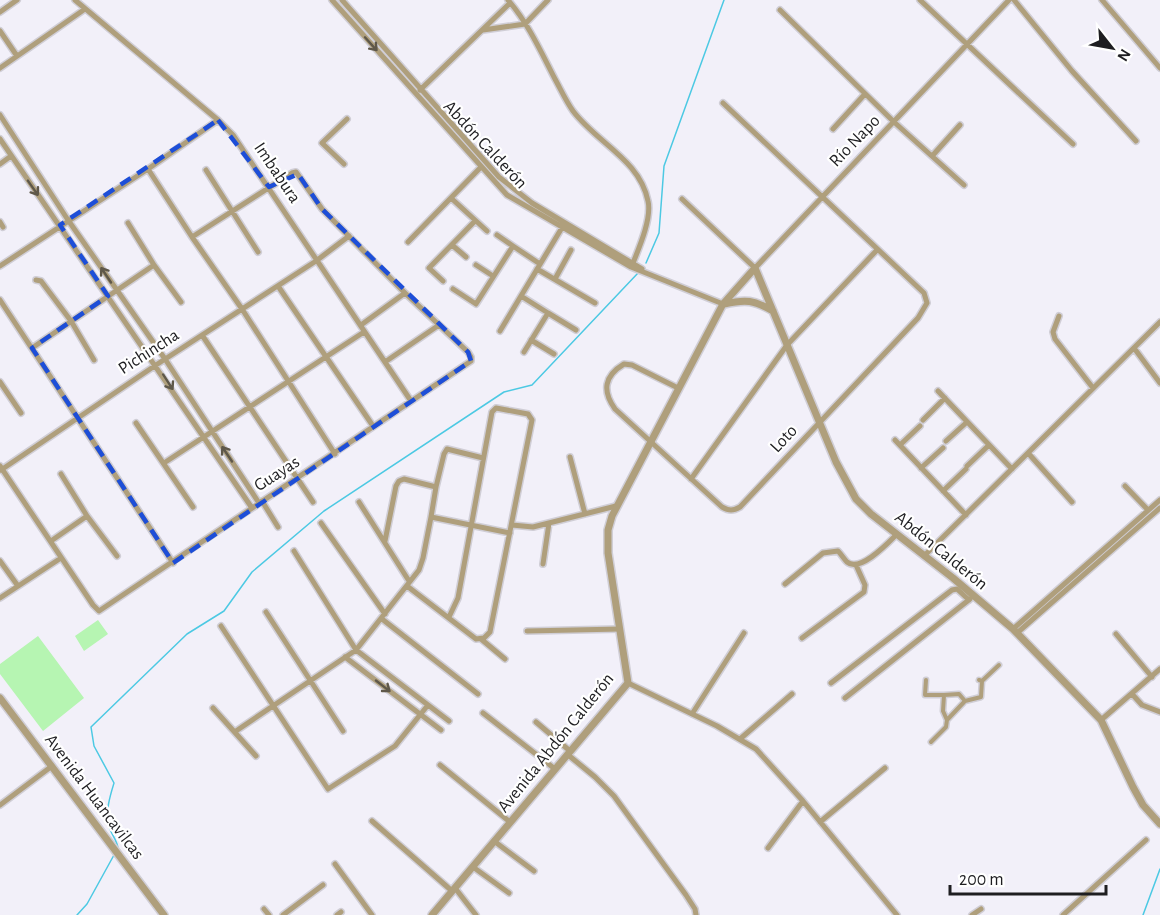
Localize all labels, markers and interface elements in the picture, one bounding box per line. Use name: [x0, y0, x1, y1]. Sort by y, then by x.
north arrow: [1082, 18, 1142, 78]
one-way arrow: [364, 36, 378, 51]
text: N: [1114, 46, 1134, 64]
street label: Abdón Calderón: [440, 97, 530, 193]
street label: Río Napo: [826, 111, 884, 170]
street label: Imbabura: [250, 139, 304, 207]
one-way arrow: [27, 179, 39, 195]
one-way arrow: [100, 267, 112, 284]
street label: Pichincha: [115, 326, 183, 378]
one-way arrow: [162, 374, 174, 390]
street label: Loto: [767, 422, 801, 456]
one-way arrow: [220, 446, 233, 463]
street label: Guayas: [251, 453, 303, 495]
street label: Abdón Calderón: [891, 508, 991, 594]
street label: Avenida Abdón Calderón: [494, 670, 618, 816]
one-way arrow: [374, 679, 390, 692]
street label: Avenida Huancavilcas: [41, 731, 147, 863]
scale bar: [950, 858, 1106, 896]
text: 200 m: [959, 871, 1004, 889]

